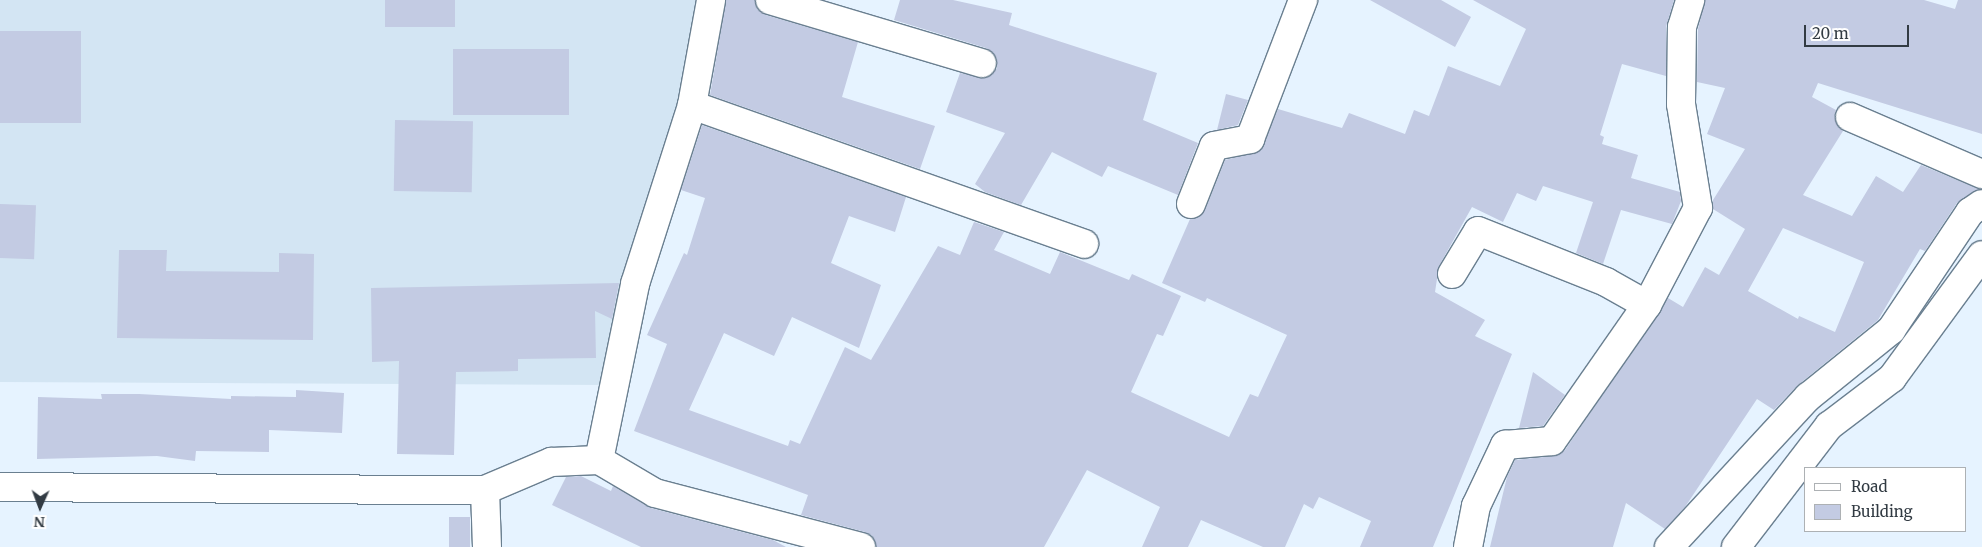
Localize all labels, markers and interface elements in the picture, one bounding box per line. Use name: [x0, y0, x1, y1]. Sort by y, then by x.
scale bar: [1807, 15, 1912, 47]
text: 20 m: [1812, 24, 1849, 43]
legend: [1804, 467, 1967, 532]
text: Road: [1851, 477, 1887, 496]
north arrow: [15, 482, 65, 532]
text: Building: [1851, 502, 1913, 521]
text: N: [34, 513, 45, 531]

